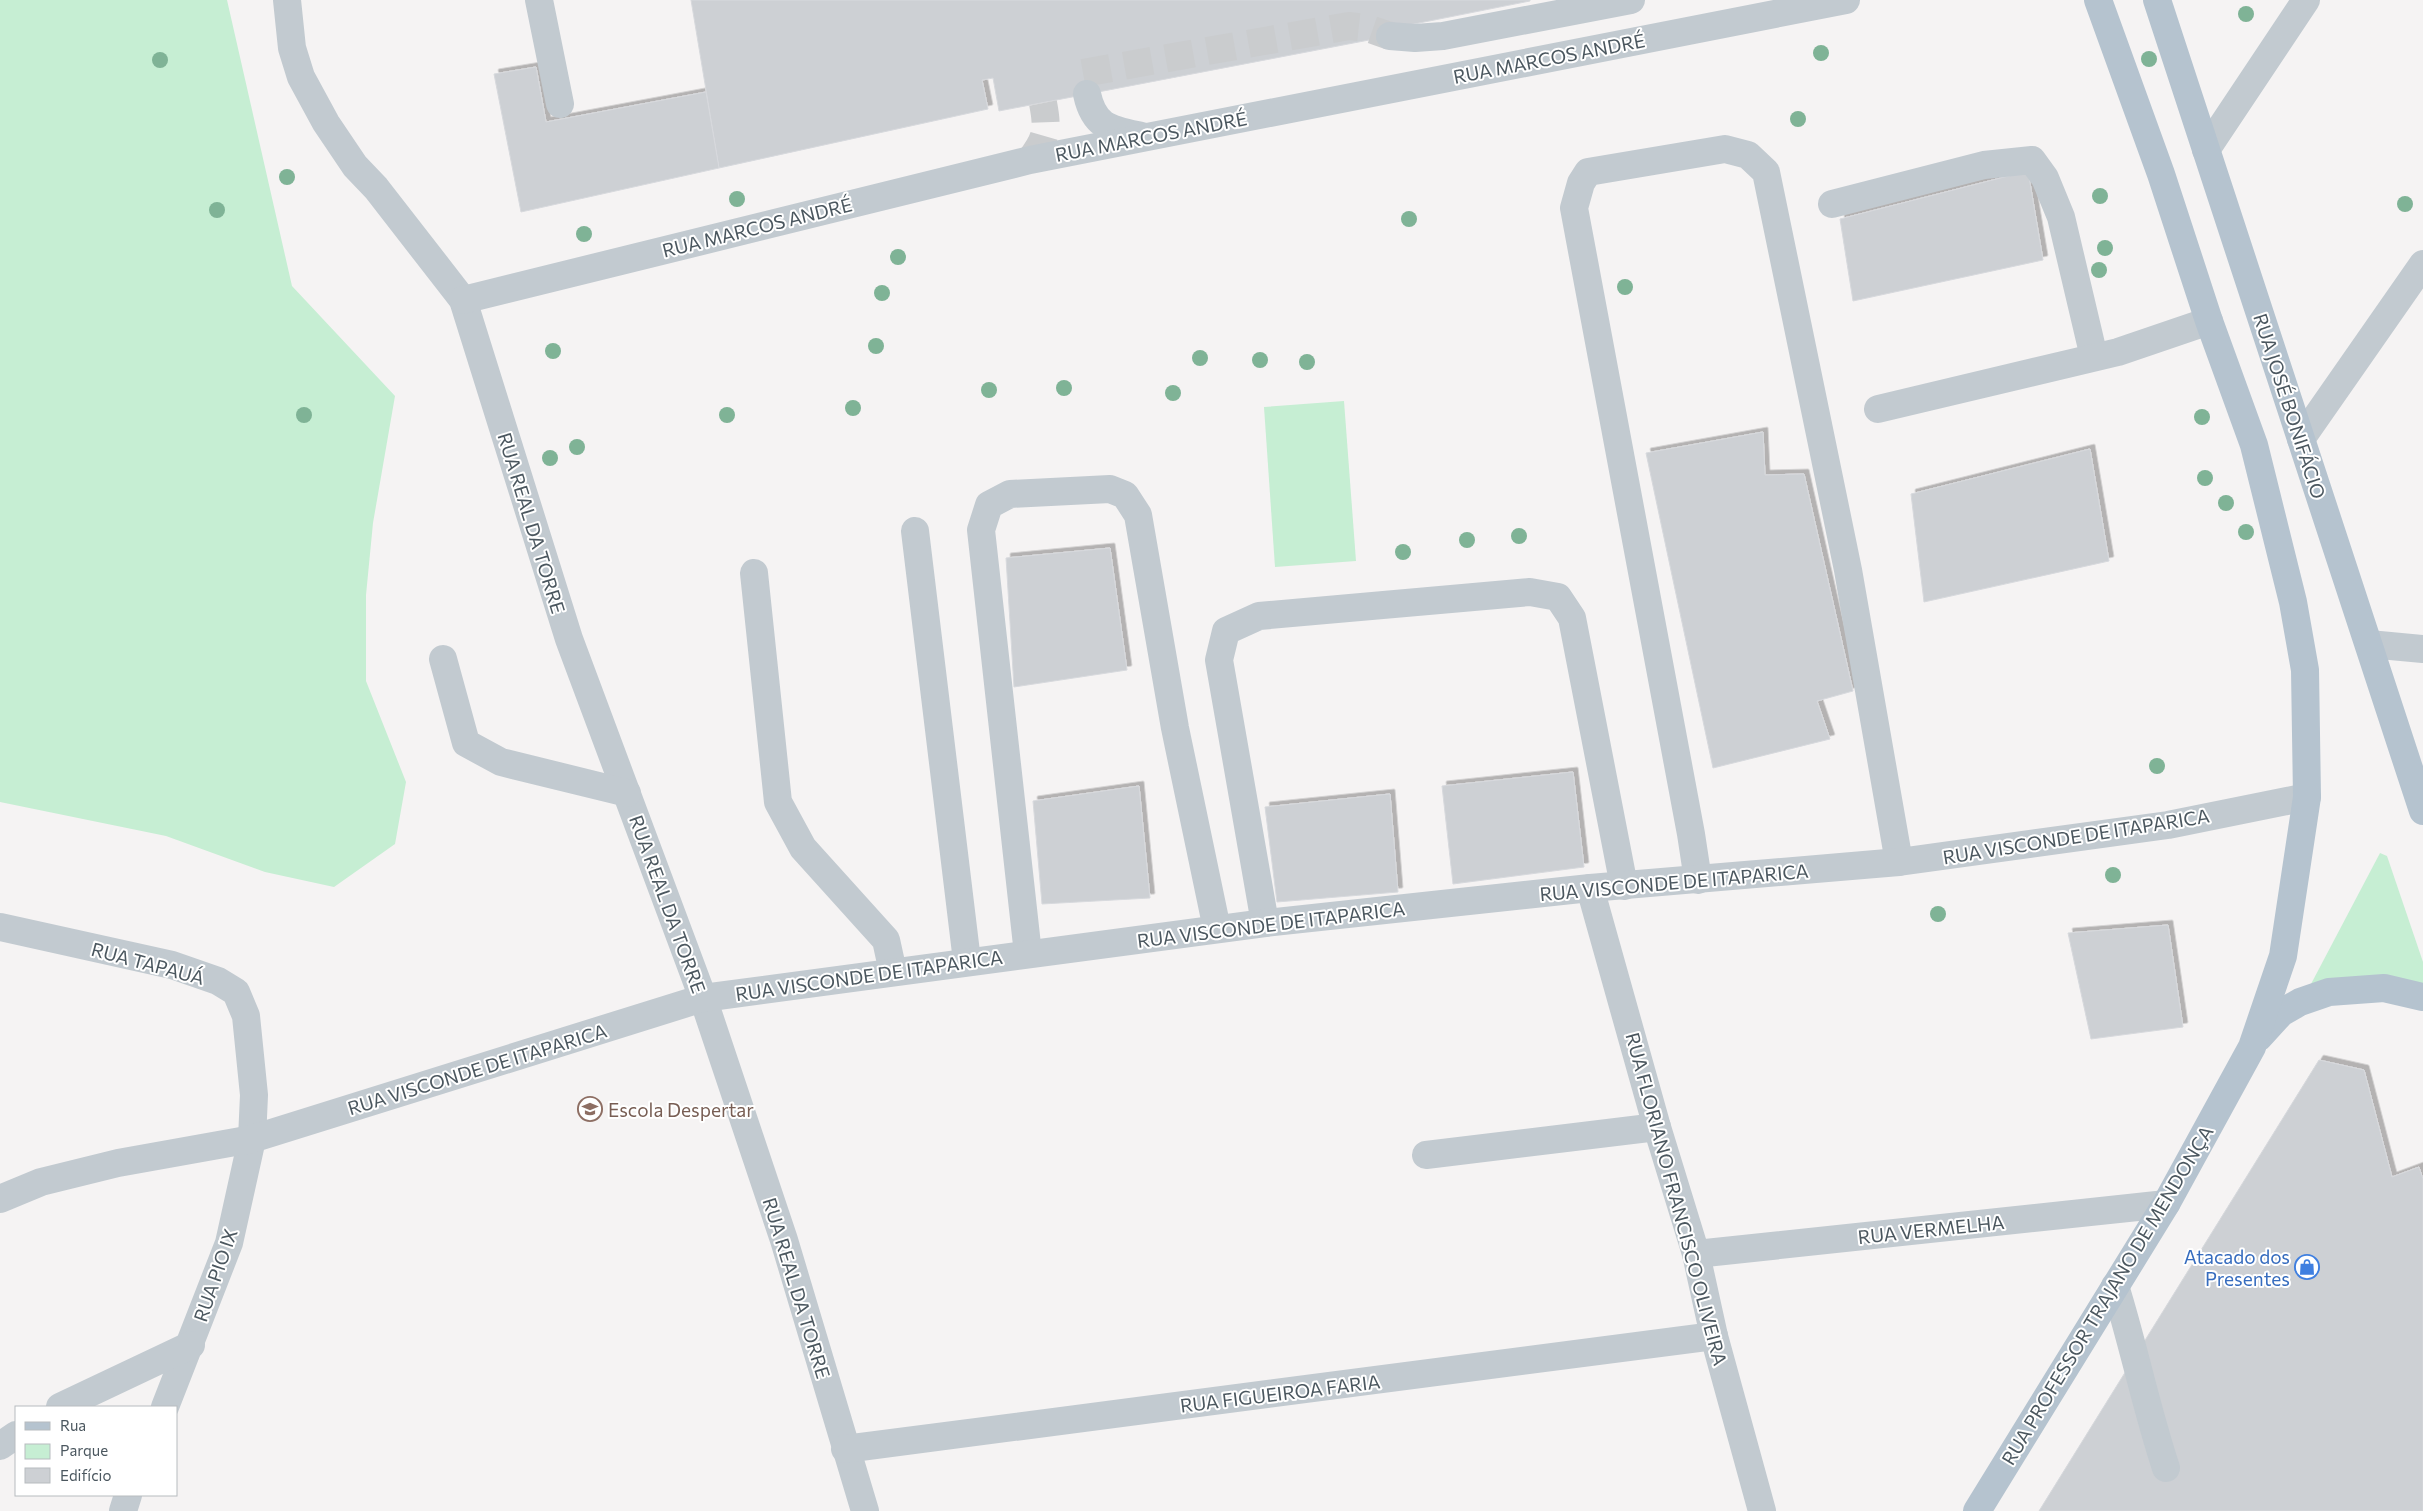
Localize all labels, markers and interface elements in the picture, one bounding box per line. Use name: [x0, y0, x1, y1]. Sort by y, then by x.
street label: RUA MARCOS ANDRÉ: [1451, 28, 1647, 88]
street label: RUA MARCOS ANDRÉ: [1053, 106, 1249, 166]
street label: RUA MARCOS ANDRÉ: [660, 192, 854, 262]
street label: RUA JOSÉ BONIFÁCIO: [2249, 310, 2331, 502]
street label: RUA REAL DA TORRE: [494, 430, 570, 616]
street label: RUA VISCONDE DE ITAPARICA: [1941, 804, 2211, 868]
street label: RUA REAL DA TORRE: [625, 812, 711, 996]
street label: RUA VISCONDE DE ITAPARICA: [1539, 859, 1809, 905]
street label: RUA VISCONDE DE ITAPARICA: [1136, 896, 1406, 952]
street label: RUA TAPAUÁ: [89, 937, 207, 989]
street label: RUA VISCONDE DE ITAPARICA: [734, 945, 1004, 1005]
street label: RUA VISCONDE DE ITAPARICA: [345, 1019, 609, 1119]
street label: RUA FLORIANO FRANCISCO OLIVEIRA: [1621, 1030, 1733, 1368]
school or university icon: Escola Despertar: [577, 1096, 603, 1122]
place label: Escola Despertar: [608, 1098, 754, 1121]
street label: RUA PROFESSOR TRAJANO DE MENDONÇA: [1996, 1121, 2218, 1469]
street label: RUA REAL DA TORRE: [759, 1195, 835, 1381]
street label: RUA VERMELHA: [1857, 1210, 2005, 1248]
street label: RUA PIO IX: [188, 1225, 242, 1325]
place label: Atacado dos Presentes: [2184, 1245, 2290, 1290]
shop icon: Atacado dos Presentes: [2294, 1254, 2320, 1280]
street label: RUA FIGUEIROA FARIA: [1179, 1369, 1381, 1417]
legend: [15, 1406, 178, 1496]
text: Rua: [60, 1416, 86, 1434]
text: Parque: [60, 1441, 108, 1459]
text: Edifício: [60, 1466, 111, 1484]

